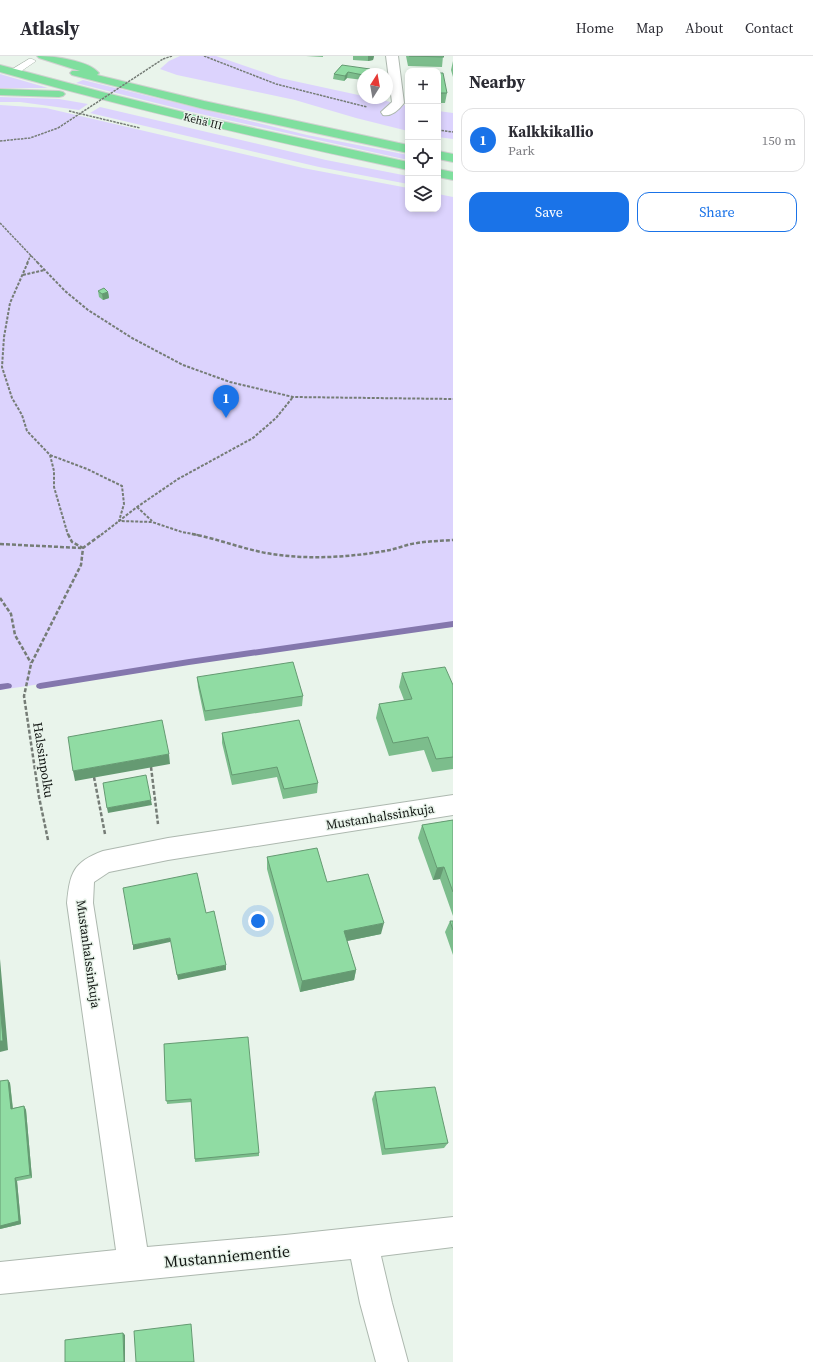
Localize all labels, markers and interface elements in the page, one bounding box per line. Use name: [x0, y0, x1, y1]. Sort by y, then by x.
text: Atlasly: [20, 15, 80, 41]
text: Home: [576, 18, 614, 38]
text: Map: [636, 18, 663, 38]
text: About: [685, 18, 723, 38]
text: Contact: [745, 18, 793, 38]
north arrow: [357, 68, 393, 104]
map controls: [405, 68, 441, 212]
button: +: [405, 68, 441, 104]
text: Nearby: [469, 70, 525, 94]
button: −: [405, 104, 441, 140]
street label: Kehä III: [182, 109, 224, 134]
text: Kalkkikallio: [508, 121, 594, 142]
text: 1: [479, 132, 487, 149]
text: 150 m: [762, 132, 796, 149]
button: locate: [405, 140, 441, 176]
text: Park: [508, 142, 535, 159]
button: layers: [405, 176, 441, 212]
button: Save: [469, 192, 629, 232]
button: Share: [637, 192, 797, 232]
pin: 1: [213, 385, 239, 418]
street label: Halssinpolku: [29, 721, 58, 800]
street label: Mustanhalssinkuja: [325, 799, 436, 833]
street label: Mustanhalssinkuja: [72, 899, 105, 1010]
your location: [248, 911, 268, 931]
street label: Mustanniementie: [163, 1240, 291, 1272]

